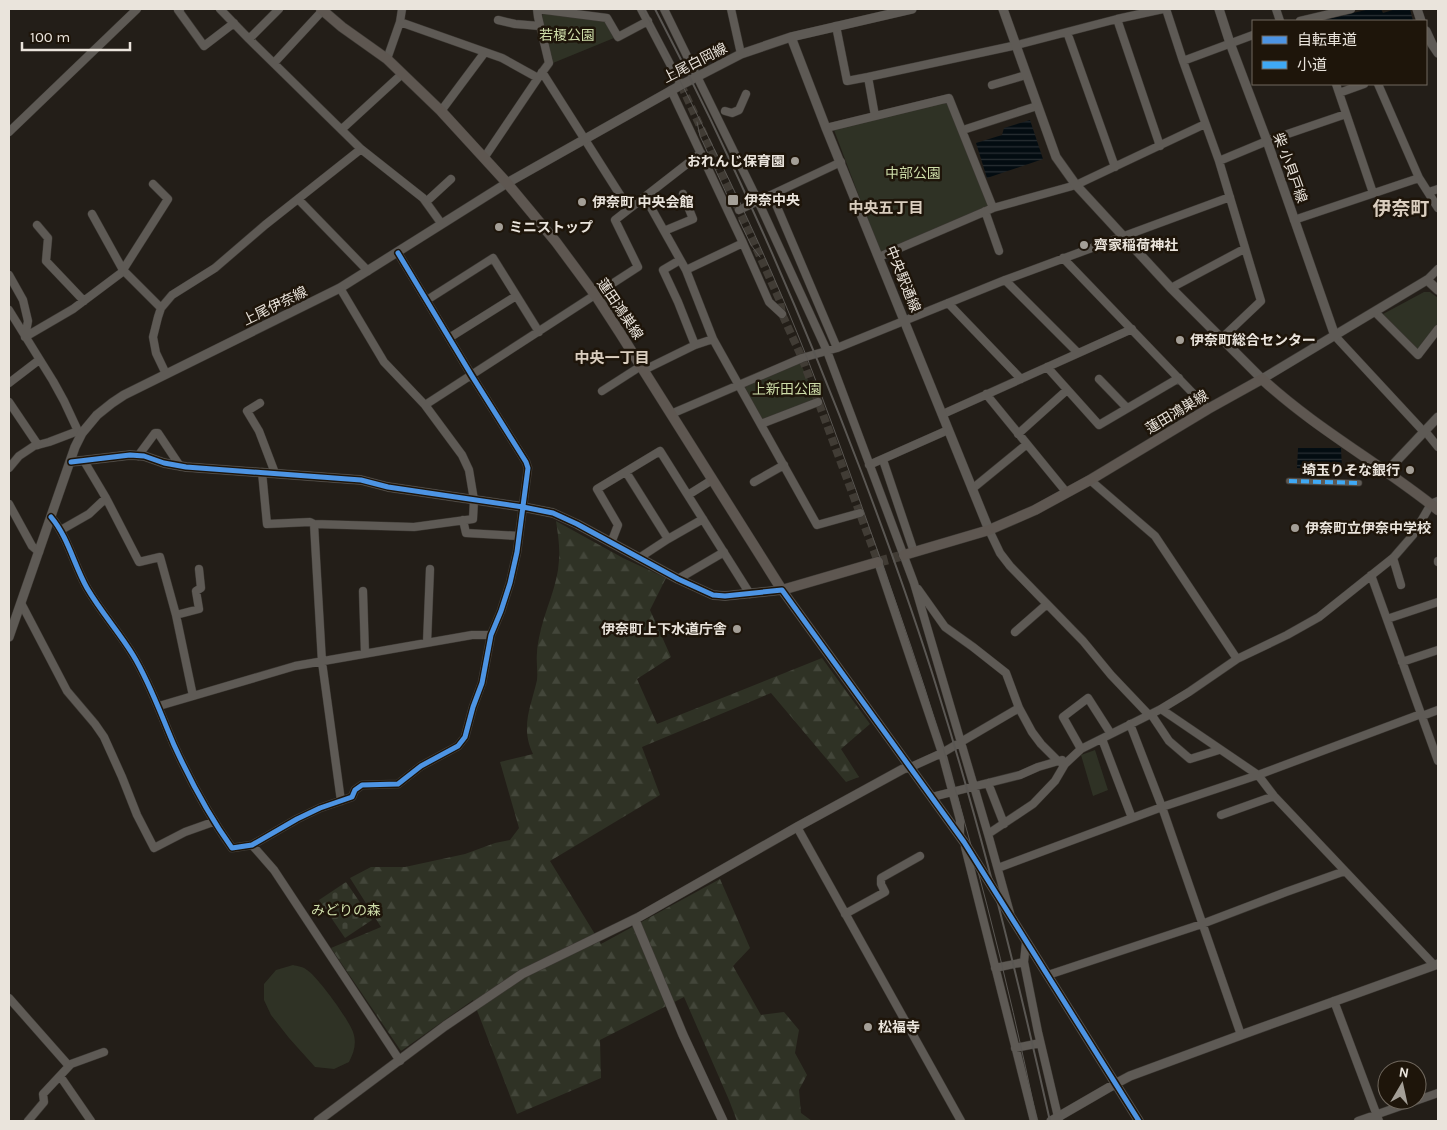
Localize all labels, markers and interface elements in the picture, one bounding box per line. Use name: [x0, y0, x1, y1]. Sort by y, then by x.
scale bar: [22, 20, 130, 52]
legend: [1252, 20, 1427, 85]
park label: 若榎公園: [539, 27, 595, 44]
text: 100 m: [30, 28, 70, 46]
text: 自転車道: [1297, 31, 1357, 49]
street label: 上尾白岡線: [660, 40, 730, 86]
text: 小道: [1297, 56, 1327, 74]
street label: 柴 小貝戸線: [1269, 131, 1311, 205]
place label: おれんじ保育園: [687, 153, 785, 170]
marker: おれんじ保育園: [789, 155, 801, 167]
park label: 中部公園: [885, 165, 941, 182]
place label: 伊奈中央: [744, 192, 800, 209]
marker: 伊奈中央: [726, 193, 740, 207]
place label: 伊奈町 中央会館: [592, 194, 694, 211]
marker: 伊奈町 中央会館: [576, 196, 588, 208]
district label: 伊奈町: [1372, 198, 1430, 220]
district label: 中央五丁目: [848, 199, 924, 217]
place label: ミニストップ: [509, 219, 593, 236]
marker: ミニストップ: [493, 221, 505, 233]
place label: 齊家稲荷神社: [1094, 237, 1178, 254]
marker: 齊家稲荷神社: [1078, 239, 1090, 251]
street label: 中央駅通線: [882, 243, 924, 315]
street label: 蓮田鴻巣線: [593, 275, 647, 343]
street label: 上尾伊奈線: [240, 283, 310, 329]
place label: 伊奈町総合センター: [1190, 332, 1316, 349]
marker: 伊奈町総合センター: [1174, 334, 1186, 346]
district label: 中央一丁目: [574, 349, 650, 367]
park label: 上新田公園: [752, 381, 822, 398]
street label: 蓮田鴻巣線: [1143, 387, 1211, 437]
place label: 埼玉りそな銀行: [1302, 462, 1400, 479]
marker: 埼玉りそな銀行: [1404, 464, 1416, 476]
place label: 伊奈町立伊奈中学校: [1305, 520, 1431, 537]
marker: 伊奈町立伊奈中学校: [1289, 522, 1301, 534]
place label: 伊奈町上下水道庁舎: [601, 621, 727, 638]
marker: 伊奈町上下水道庁舎: [731, 623, 743, 635]
park label: みどりの森: [311, 902, 381, 919]
place label: 松福寺: [878, 1019, 920, 1036]
marker: 松福寺: [862, 1021, 874, 1033]
north arrow: [1377, 1060, 1427, 1110]
text: N: [1398, 1063, 1410, 1082]

